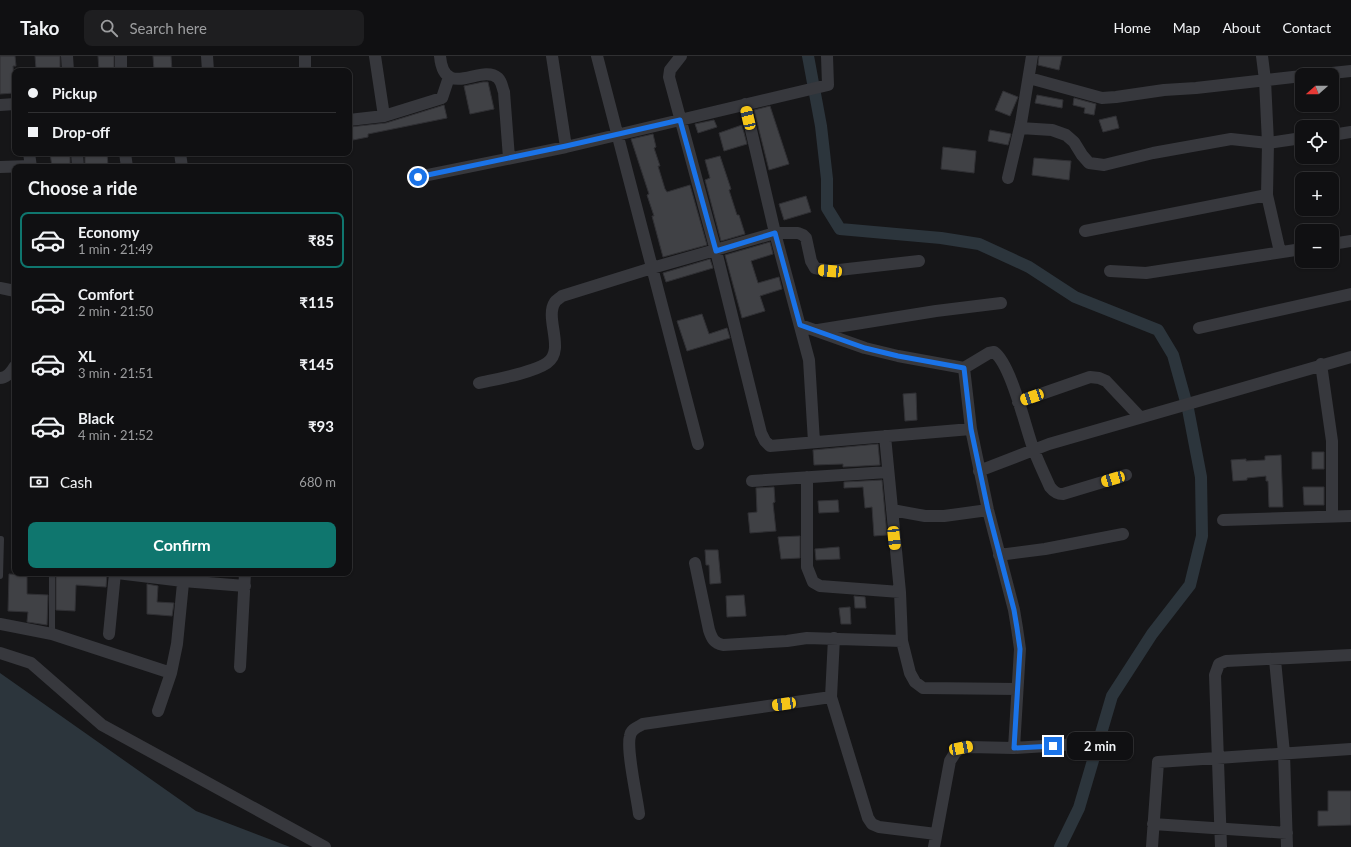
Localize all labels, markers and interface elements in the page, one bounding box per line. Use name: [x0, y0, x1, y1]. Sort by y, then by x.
search box: [84, 10, 364, 46]
text: Tako: [20, 16, 60, 39]
icon: search: [98, 17, 120, 39]
text: Search here: [130, 19, 207, 37]
text: Home: [1113, 19, 1151, 36]
text: Map: [1173, 19, 1200, 36]
text: About: [1222, 19, 1260, 36]
text: Contact: [1282, 19, 1331, 36]
north arrow: [1295, 68, 1339, 112]
map controls: [1295, 68, 1339, 268]
text: Pickup: [52, 84, 97, 102]
car: [739, 105, 757, 131]
button: locate: [1295, 120, 1339, 164]
text: Drop-off: [52, 123, 110, 141]
route start: [409, 168, 427, 186]
button: +: [1295, 172, 1339, 216]
text: Choose a ride: [28, 177, 137, 199]
icon: car: [30, 222, 66, 258]
text: Economy: [78, 223, 139, 241]
button: −: [1295, 224, 1339, 268]
text: ₹85: [308, 231, 334, 249]
text: 1 min · 21:49: [78, 241, 153, 257]
car: [818, 264, 842, 278]
icon: car: [30, 284, 66, 320]
text: Comfort: [78, 285, 134, 303]
text: ₹115: [299, 293, 334, 311]
text: 2 min · 21:50: [78, 303, 153, 319]
icon: car: [30, 346, 66, 382]
text: XL: [78, 347, 96, 365]
text: ₹145: [299, 355, 334, 373]
text: 3 min · 21:51: [78, 365, 153, 381]
car: [1019, 387, 1045, 407]
icon: car: [30, 408, 66, 444]
text: Black: [78, 409, 114, 427]
text: ₹93: [308, 417, 334, 435]
text: 4 min · 21:52: [78, 427, 153, 443]
car: [1100, 470, 1126, 488]
icon: cash: [28, 471, 50, 493]
text: Cash: [60, 473, 92, 491]
text: 680 m: [299, 474, 336, 490]
button: Confirm: [28, 522, 336, 568]
car: [887, 525, 901, 551]
car: [771, 696, 797, 712]
callout: 2 min: [1067, 732, 1133, 760]
route end: [1044, 737, 1062, 755]
text: 2 min: [1084, 738, 1116, 754]
car: [948, 740, 974, 756]

